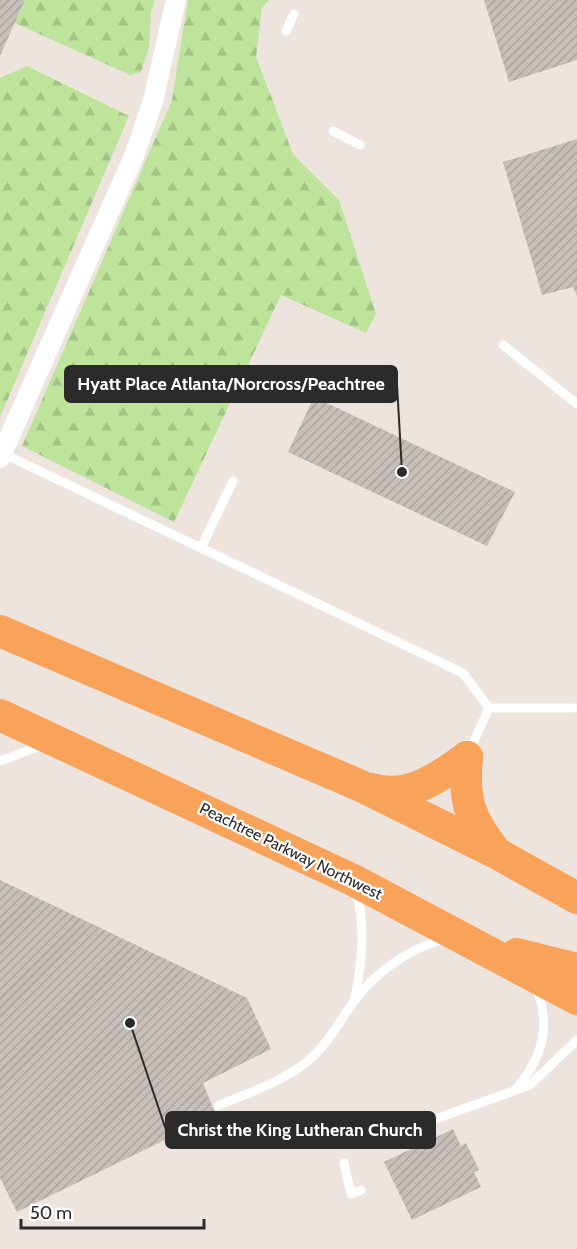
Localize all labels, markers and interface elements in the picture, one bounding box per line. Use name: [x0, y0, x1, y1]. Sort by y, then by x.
callout: Hyatt Place Atlanta/Norcross/Peachtree: [65, 366, 397, 402]
text: Hyatt Place Atlanta/Norcross/Peachtree: [77, 373, 385, 395]
street label: Peachtree Parkway Northwest: [197, 798, 386, 904]
callout: Christ the King Lutheran Church: [166, 1112, 435, 1148]
text: Christ the King Lutheran Church: [177, 1119, 423, 1141]
scale bar: [21, 1192, 204, 1230]
text: 50 m: [30, 1202, 72, 1224]

